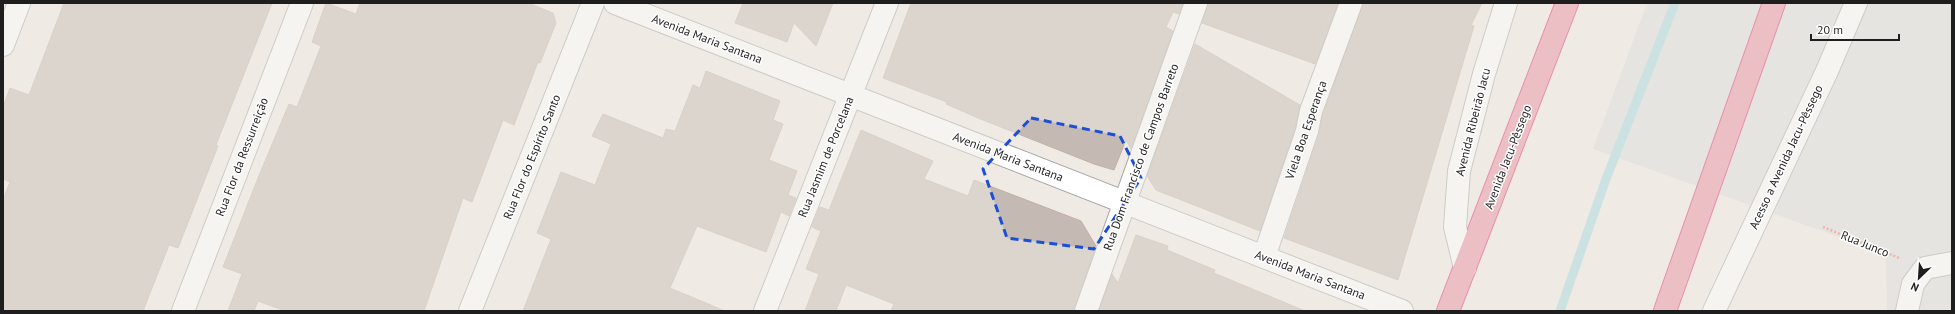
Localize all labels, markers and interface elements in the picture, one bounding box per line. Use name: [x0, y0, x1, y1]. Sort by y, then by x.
street label: Avenida Maria Santana: [650, 11, 765, 67]
scale bar: [1811, 16, 1899, 42]
text: 20 m: [1817, 22, 1843, 37]
street label: Rua Dom Francisco de Campos Barreto: [1100, 61, 1181, 252]
street label: Avenida Ribeirão Jacu: [1452, 66, 1493, 177]
street label: Viela Boa Esperança: [1281, 78, 1329, 182]
street label: Acesso a Avenida Jacu-Pêssego: [1746, 82, 1826, 231]
street label: Rua Flor do Espírito Santo: [500, 92, 563, 222]
street label: Rua Jasmim de Porcelana: [794, 94, 857, 219]
street label: Rua Flor da Ressurreição: [212, 95, 271, 218]
street label: Avenida Jacu-Pêssego: [1481, 102, 1534, 211]
street label: Avenida Maria Santana: [951, 129, 1066, 185]
street label: Rua Junco: [1839, 227, 1892, 260]
street label: Avenida Maria Santana: [1253, 247, 1368, 303]
north arrow: [1899, 258, 1939, 298]
text: N: [1909, 279, 1921, 295]

